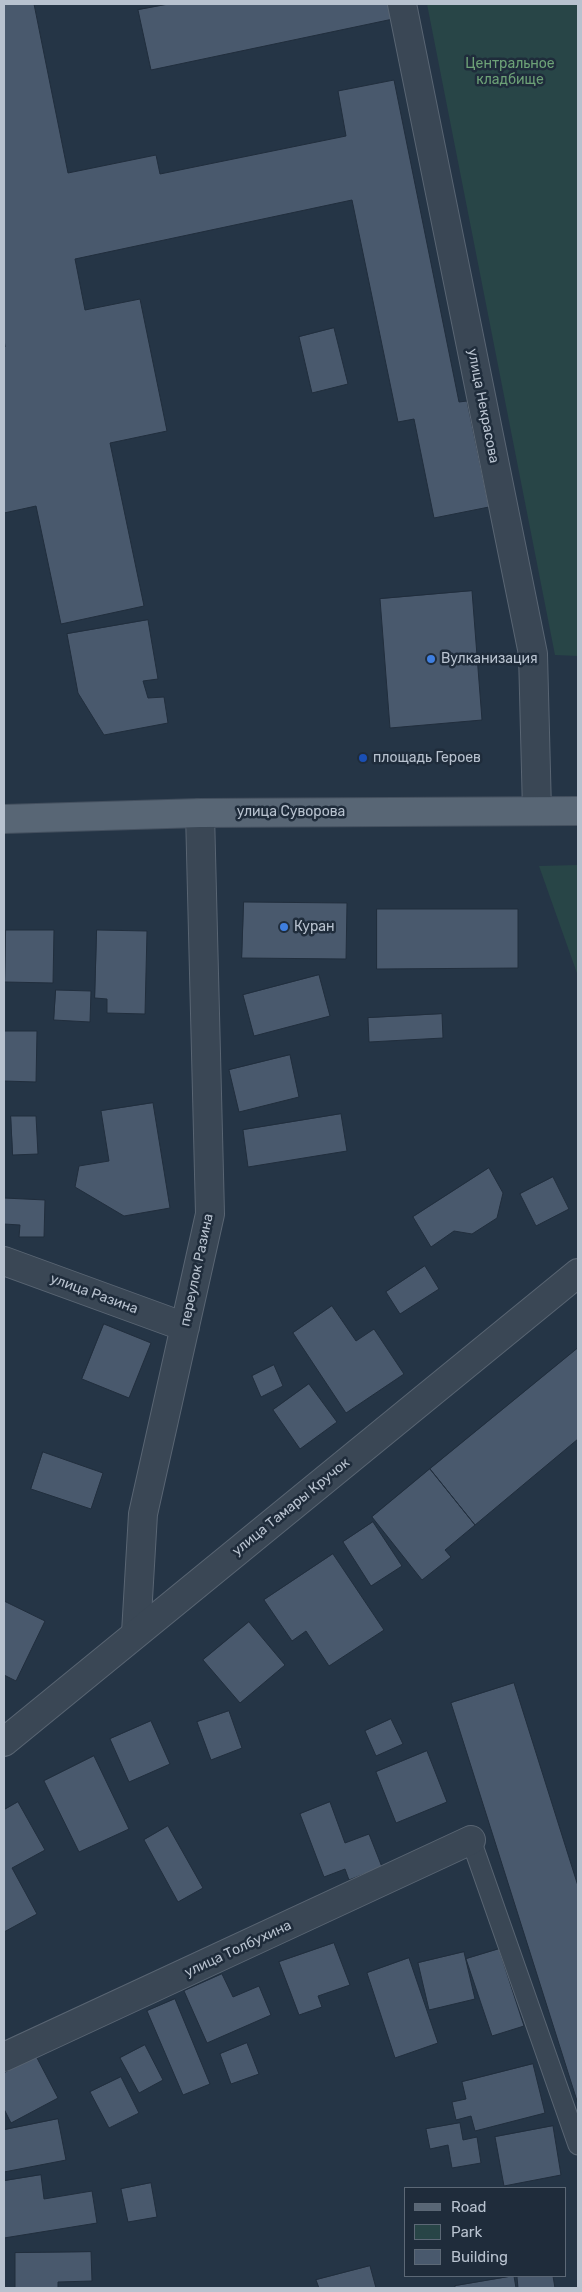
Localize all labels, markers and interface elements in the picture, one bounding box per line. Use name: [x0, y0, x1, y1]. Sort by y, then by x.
park label: Центральное кладбище: [465, 56, 555, 88]
street label: улица Некрасова: [464, 347, 502, 465]
place label: Вулканизация: [441, 651, 538, 667]
marker: Вулканизация: [425, 653, 437, 665]
place label: площадь Героев: [373, 750, 481, 766]
marker: площадь Героев: [357, 752, 369, 764]
street label: улица Суворова: [237, 804, 345, 820]
place label: Куран: [294, 919, 335, 935]
marker: Куран: [278, 921, 290, 933]
street label: переулок Разина: [177, 1212, 217, 1328]
street label: улица Разина: [48, 1270, 140, 1318]
street label: улица Тамары Кручок: [229, 1454, 353, 1560]
street label: улица Толбухина: [182, 1917, 294, 1981]
legend: [404, 2187, 567, 2277]
text: Road: [451, 2198, 487, 2216]
text: Park: [451, 2223, 482, 2241]
text: Building: [451, 2248, 508, 2266]

